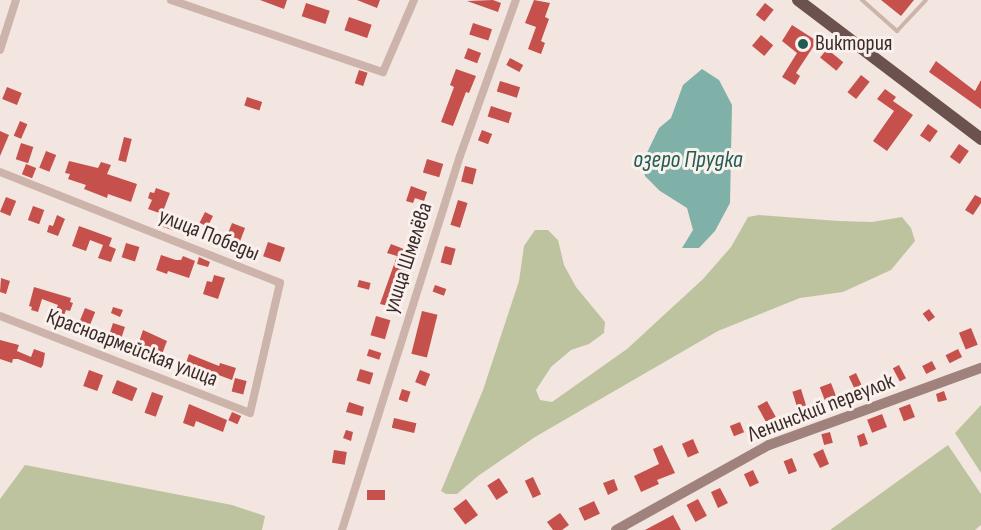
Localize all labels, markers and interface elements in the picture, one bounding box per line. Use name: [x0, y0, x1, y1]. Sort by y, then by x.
place label: Виктория: [815, 31, 892, 57]
marker: Виктория: [796, 37, 810, 51]
water label: озеро Прудка: [633, 146, 743, 174]
street label: улица Шмелёва: [378, 199, 438, 317]
street label: улица Победы: [155, 203, 263, 267]
street label: Красноармейская улица: [43, 303, 221, 393]
street label: Ленинский переулок: [744, 368, 898, 448]

